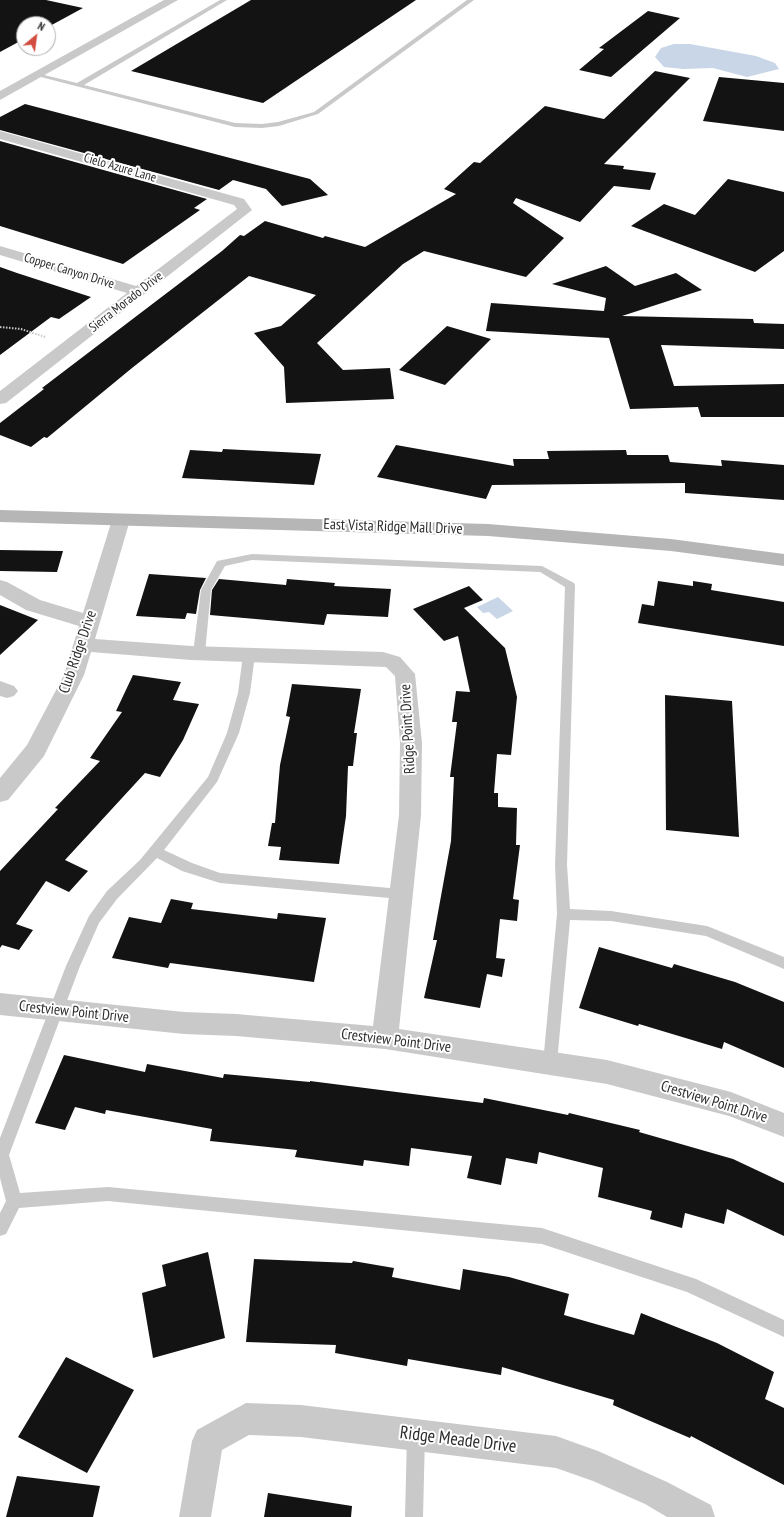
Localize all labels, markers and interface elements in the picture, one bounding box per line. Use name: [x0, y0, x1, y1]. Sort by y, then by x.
north arrow: [16, 16, 56, 56]
text: N: [35, 19, 47, 34]
street label: Cielo Azure Lane: [82, 150, 158, 186]
street label: Copper Canyon Drive: [22, 250, 116, 292]
street label: Sierra Morado Drive: [86, 268, 166, 336]
street label: East Vista Ridge Mall Drive: [323, 516, 463, 538]
street label: Club Ridge Drive: [55, 608, 101, 696]
street label: Ridge Point Drive: [397, 684, 419, 774]
street label: Crestview Point Drive: [18, 997, 130, 1027]
street label: Crestview Point Drive: [340, 1025, 452, 1057]
street label: Crestview Point Drive: [659, 1077, 769, 1127]
street label: Ridge Meade Drive: [399, 1422, 517, 1458]

